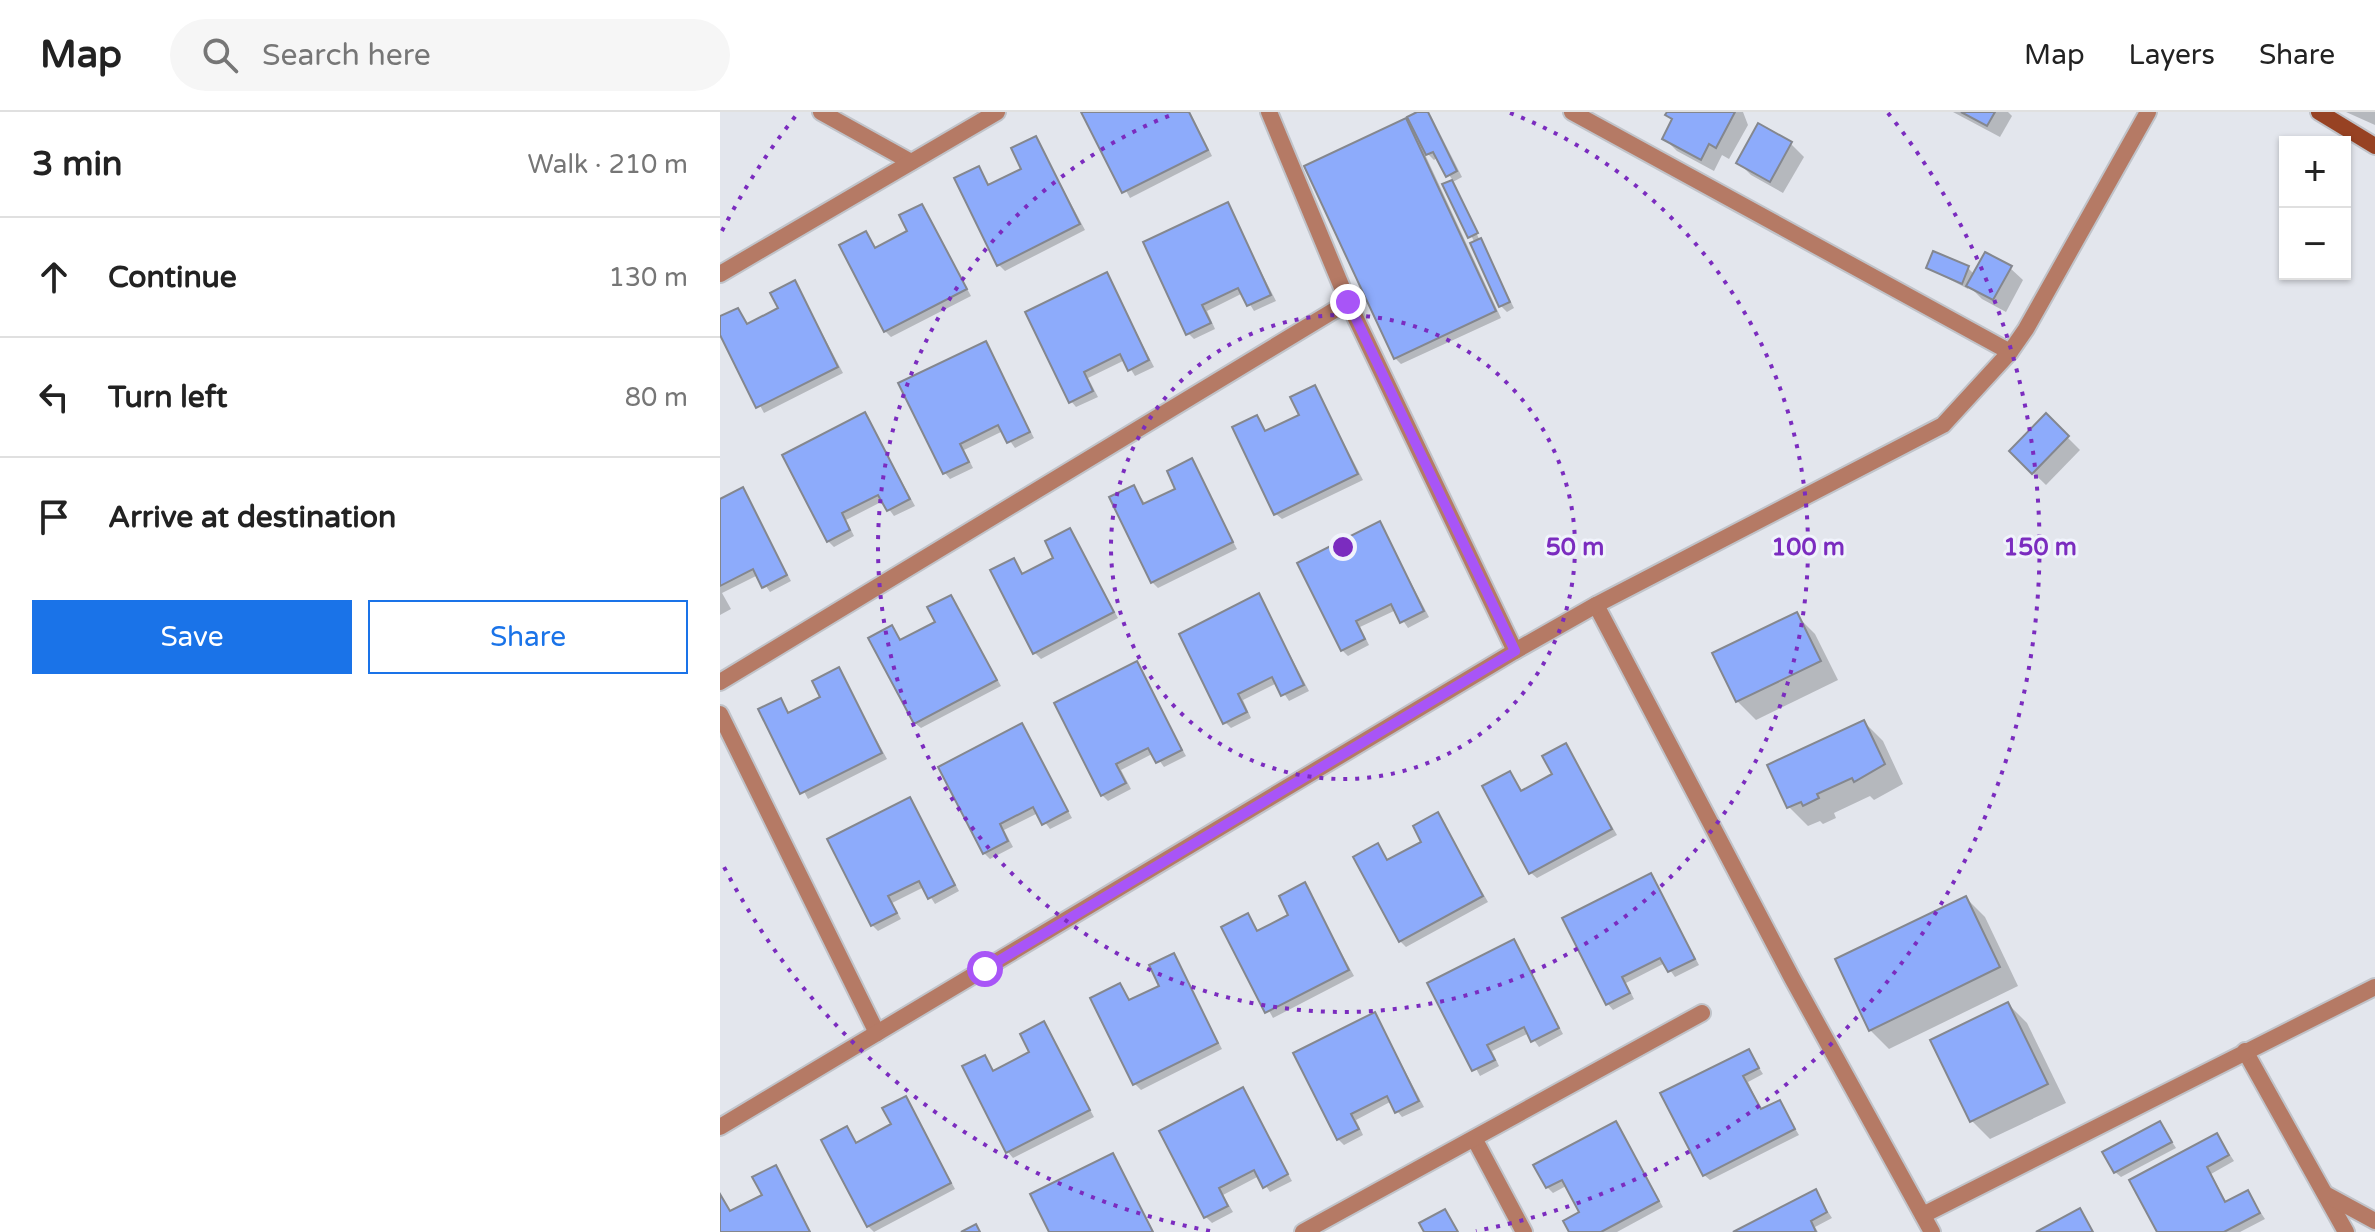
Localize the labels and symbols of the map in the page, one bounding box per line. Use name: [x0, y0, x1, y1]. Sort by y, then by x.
route end: [1330, 284, 1366, 320]
centre of rings: [1329, 533, 1357, 561]
text: 50 m: [1546, 533, 1604, 562]
text: 100 m: [1771, 533, 1845, 562]
text: 150 m: [2003, 533, 2077, 562]
route start: [967, 951, 1003, 987]

